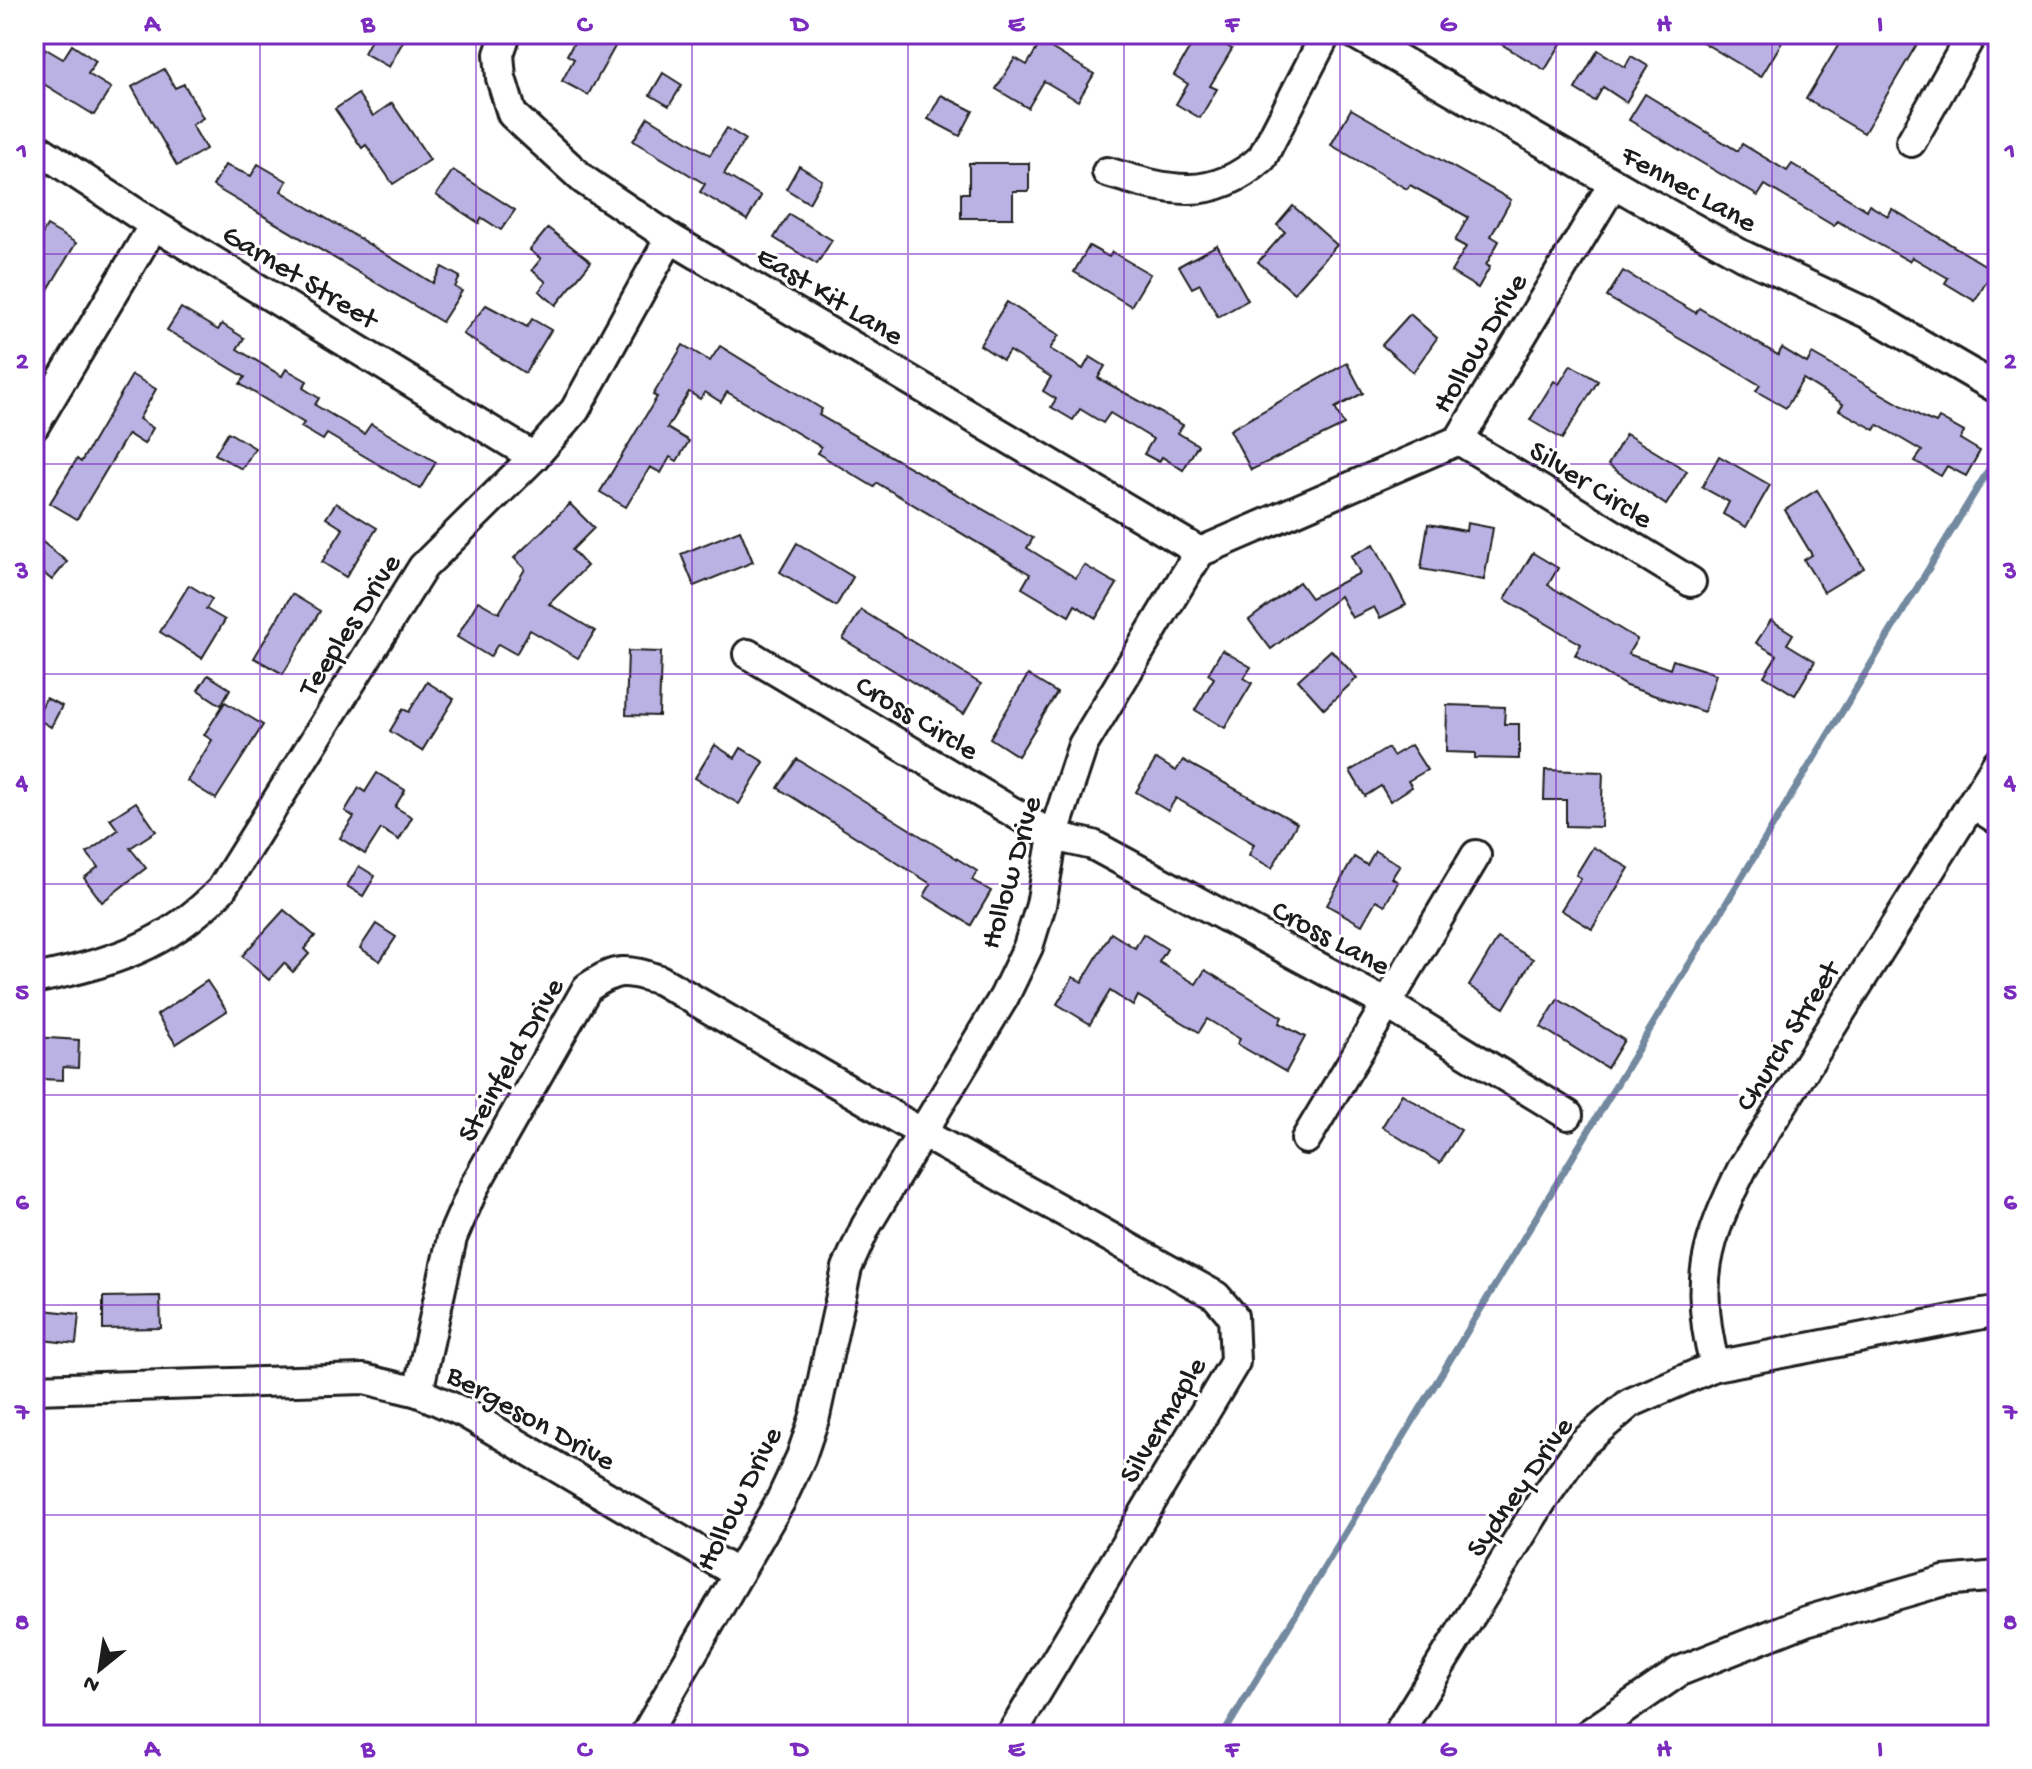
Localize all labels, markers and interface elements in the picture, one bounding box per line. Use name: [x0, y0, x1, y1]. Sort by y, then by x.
text: A: [143, 11, 161, 42]
text: B: [360, 11, 376, 42]
text: C: [577, 11, 594, 42]
text: D: [790, 11, 810, 42]
text: E: [1008, 11, 1026, 42]
text: F: [1224, 11, 1240, 42]
text: G: [1440, 11, 1458, 42]
text: H: [1657, 11, 1673, 42]
text: I: [1877, 11, 1883, 42]
text: 1: [16, 138, 27, 169]
text: 1: [2004, 138, 2015, 169]
street label: Fennec Lane: [1613, 139, 1762, 243]
street label: Garnet Street: [215, 219, 385, 340]
street label: East Kit Lane: [749, 240, 909, 356]
street label: Hollow Drive: [1426, 267, 1538, 421]
text: 2: [16, 348, 29, 379]
text: 2: [2004, 348, 2017, 379]
street label: Silver Circle: [1521, 435, 1658, 539]
street label: Teeples Drive: [292, 548, 411, 706]
text: 3: [14, 558, 29, 589]
text: 3: [2002, 558, 2017, 589]
street label: Cross Circle: [848, 669, 984, 770]
text: 4: [15, 769, 29, 800]
text: 4: [2003, 769, 2017, 800]
street label: Hollow Drive: [975, 792, 1052, 954]
street label: Cross Lane: [1265, 894, 1396, 986]
street label: Church Street: [1730, 953, 1851, 1119]
street label: Steinfeld Drive: [452, 972, 574, 1150]
text: 5: [15, 979, 29, 1010]
text: 5: [2003, 979, 2017, 1010]
text: 6: [15, 1189, 29, 1220]
text: 6: [2003, 1189, 2017, 1220]
street label: Silvermaple: [1114, 1351, 1216, 1491]
street label: Bergeson Drive: [439, 1359, 621, 1481]
text: 7: [13, 1399, 30, 1430]
text: 7: [2001, 1399, 2018, 1430]
street label: Sydney Drive: [1461, 1411, 1583, 1565]
street label: Hollow Drive: [690, 1422, 793, 1578]
text: 8: [15, 1609, 29, 1640]
text: 8: [2003, 1609, 2017, 1640]
north arrow: [60, 1629, 140, 1709]
text: N: [79, 1668, 105, 1698]
text: A: [143, 1736, 161, 1767]
text: B: [360, 1736, 376, 1767]
text: C: [577, 1736, 594, 1767]
text: D: [790, 1736, 810, 1767]
text: E: [1008, 1736, 1026, 1767]
text: F: [1224, 1736, 1240, 1767]
text: G: [1440, 1736, 1458, 1767]
text: H: [1657, 1736, 1673, 1767]
text: I: [1877, 1736, 1883, 1767]

